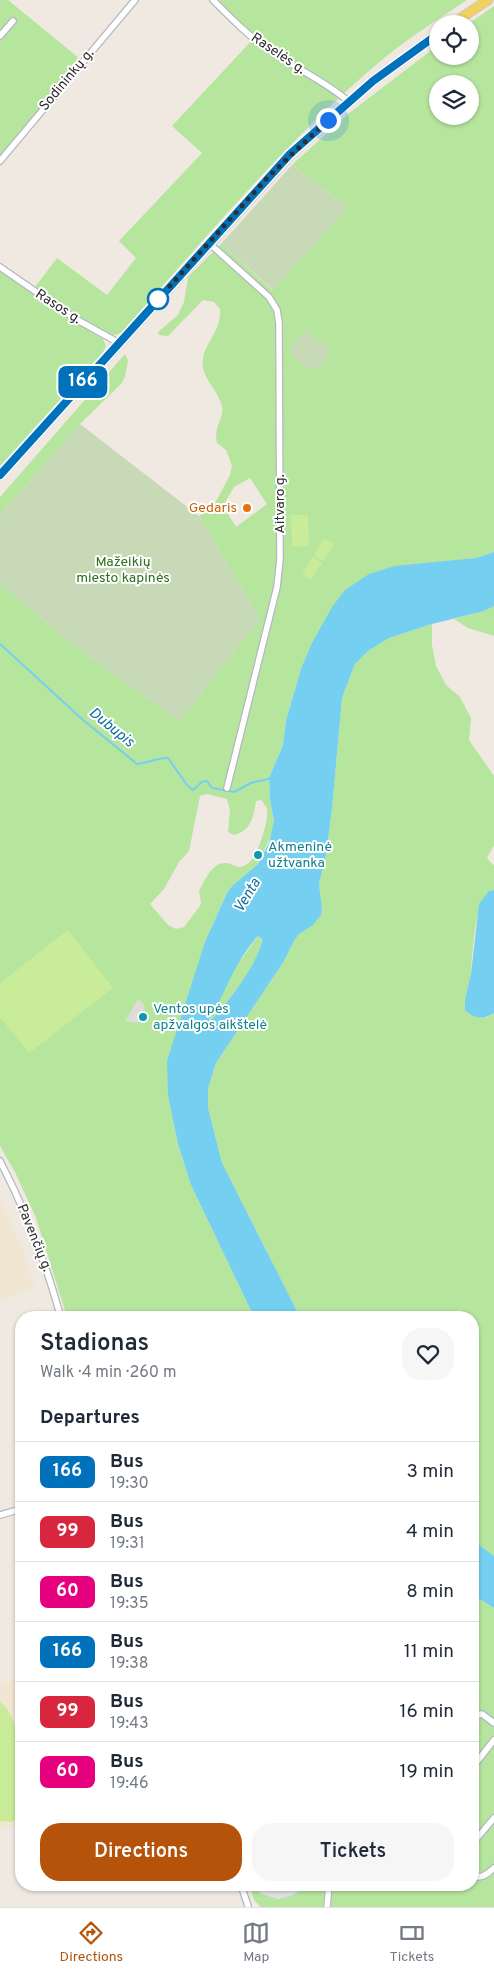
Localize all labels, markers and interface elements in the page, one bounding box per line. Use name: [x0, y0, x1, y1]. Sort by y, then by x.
map controls: [429, 15, 479, 125]
button: locate: [429, 15, 479, 65]
street label: Raselės g.: [247, 30, 309, 78]
street label: Sodininkų g.: [36, 45, 98, 115]
button: layers: [429, 75, 479, 125]
your location: [316, 108, 341, 133]
street label: Rasos g.: [32, 286, 84, 328]
unlabelled marker: [147, 288, 169, 310]
line badge: 166: [54, 366, 112, 398]
text: 166: [68, 370, 98, 393]
street label: Aitvaro g.: [272, 474, 289, 534]
place label: Gedaris: [189, 500, 237, 517]
marker: Gedaris: [241, 502, 253, 514]
park label: Mažeikių miesto kapinės: [76, 554, 170, 587]
water label: Dubupis: [84, 704, 138, 752]
place label: Akmeninė užtvanka: [268, 839, 332, 872]
marker: Akmeninė užtvanka: [252, 849, 264, 861]
water label: Venta: [230, 875, 266, 917]
place label: Ventos upės apžvalgos aikštelė: [153, 1001, 267, 1034]
marker: Ventos upės apžvalgos aikštelė: [137, 1011, 149, 1023]
street label: Pavenčių g.: [13, 1202, 55, 1274]
button: heart: [402, 1328, 454, 1380]
text: Stadionas: [40, 1329, 149, 1359]
text: Walk · 4 min · 260 m: [40, 1363, 176, 1383]
text: Departures: [40, 1406, 140, 1430]
text: Bus: [110, 1450, 144, 1474]
text: 166: [53, 1460, 82, 1483]
text: 3 min: [406, 1460, 454, 1484]
text: 19:30: [110, 1474, 149, 1494]
text: Bus: [110, 1510, 144, 1534]
text: 99: [56, 1520, 79, 1543]
text: 4 min: [406, 1520, 454, 1544]
text: 19:31: [110, 1534, 145, 1554]
text: Bus: [110, 1570, 144, 1594]
text: 60: [56, 1580, 79, 1603]
text: 8 min: [406, 1580, 454, 1604]
text: 19:35: [110, 1594, 149, 1614]
text: Bus: [110, 1630, 144, 1654]
text: 166: [53, 1640, 82, 1663]
text: 11 min: [404, 1640, 454, 1664]
text: 19:38: [110, 1654, 149, 1674]
text: Bus: [110, 1690, 144, 1714]
text: 99: [56, 1700, 79, 1723]
text: 16 min: [399, 1700, 454, 1724]
text: 19:43: [110, 1714, 149, 1734]
text: Bus: [110, 1750, 144, 1774]
text: 60: [56, 1760, 79, 1783]
text: 19 min: [399, 1760, 454, 1784]
text: 19:46: [110, 1774, 149, 1794]
button: Directions: [40, 1823, 242, 1881]
button: Tickets: [252, 1823, 454, 1881]
tab: Directions: [60, 1919, 123, 1966]
tab: Map: [242, 1919, 270, 1966]
tab: Tickets: [390, 1919, 434, 1966]

